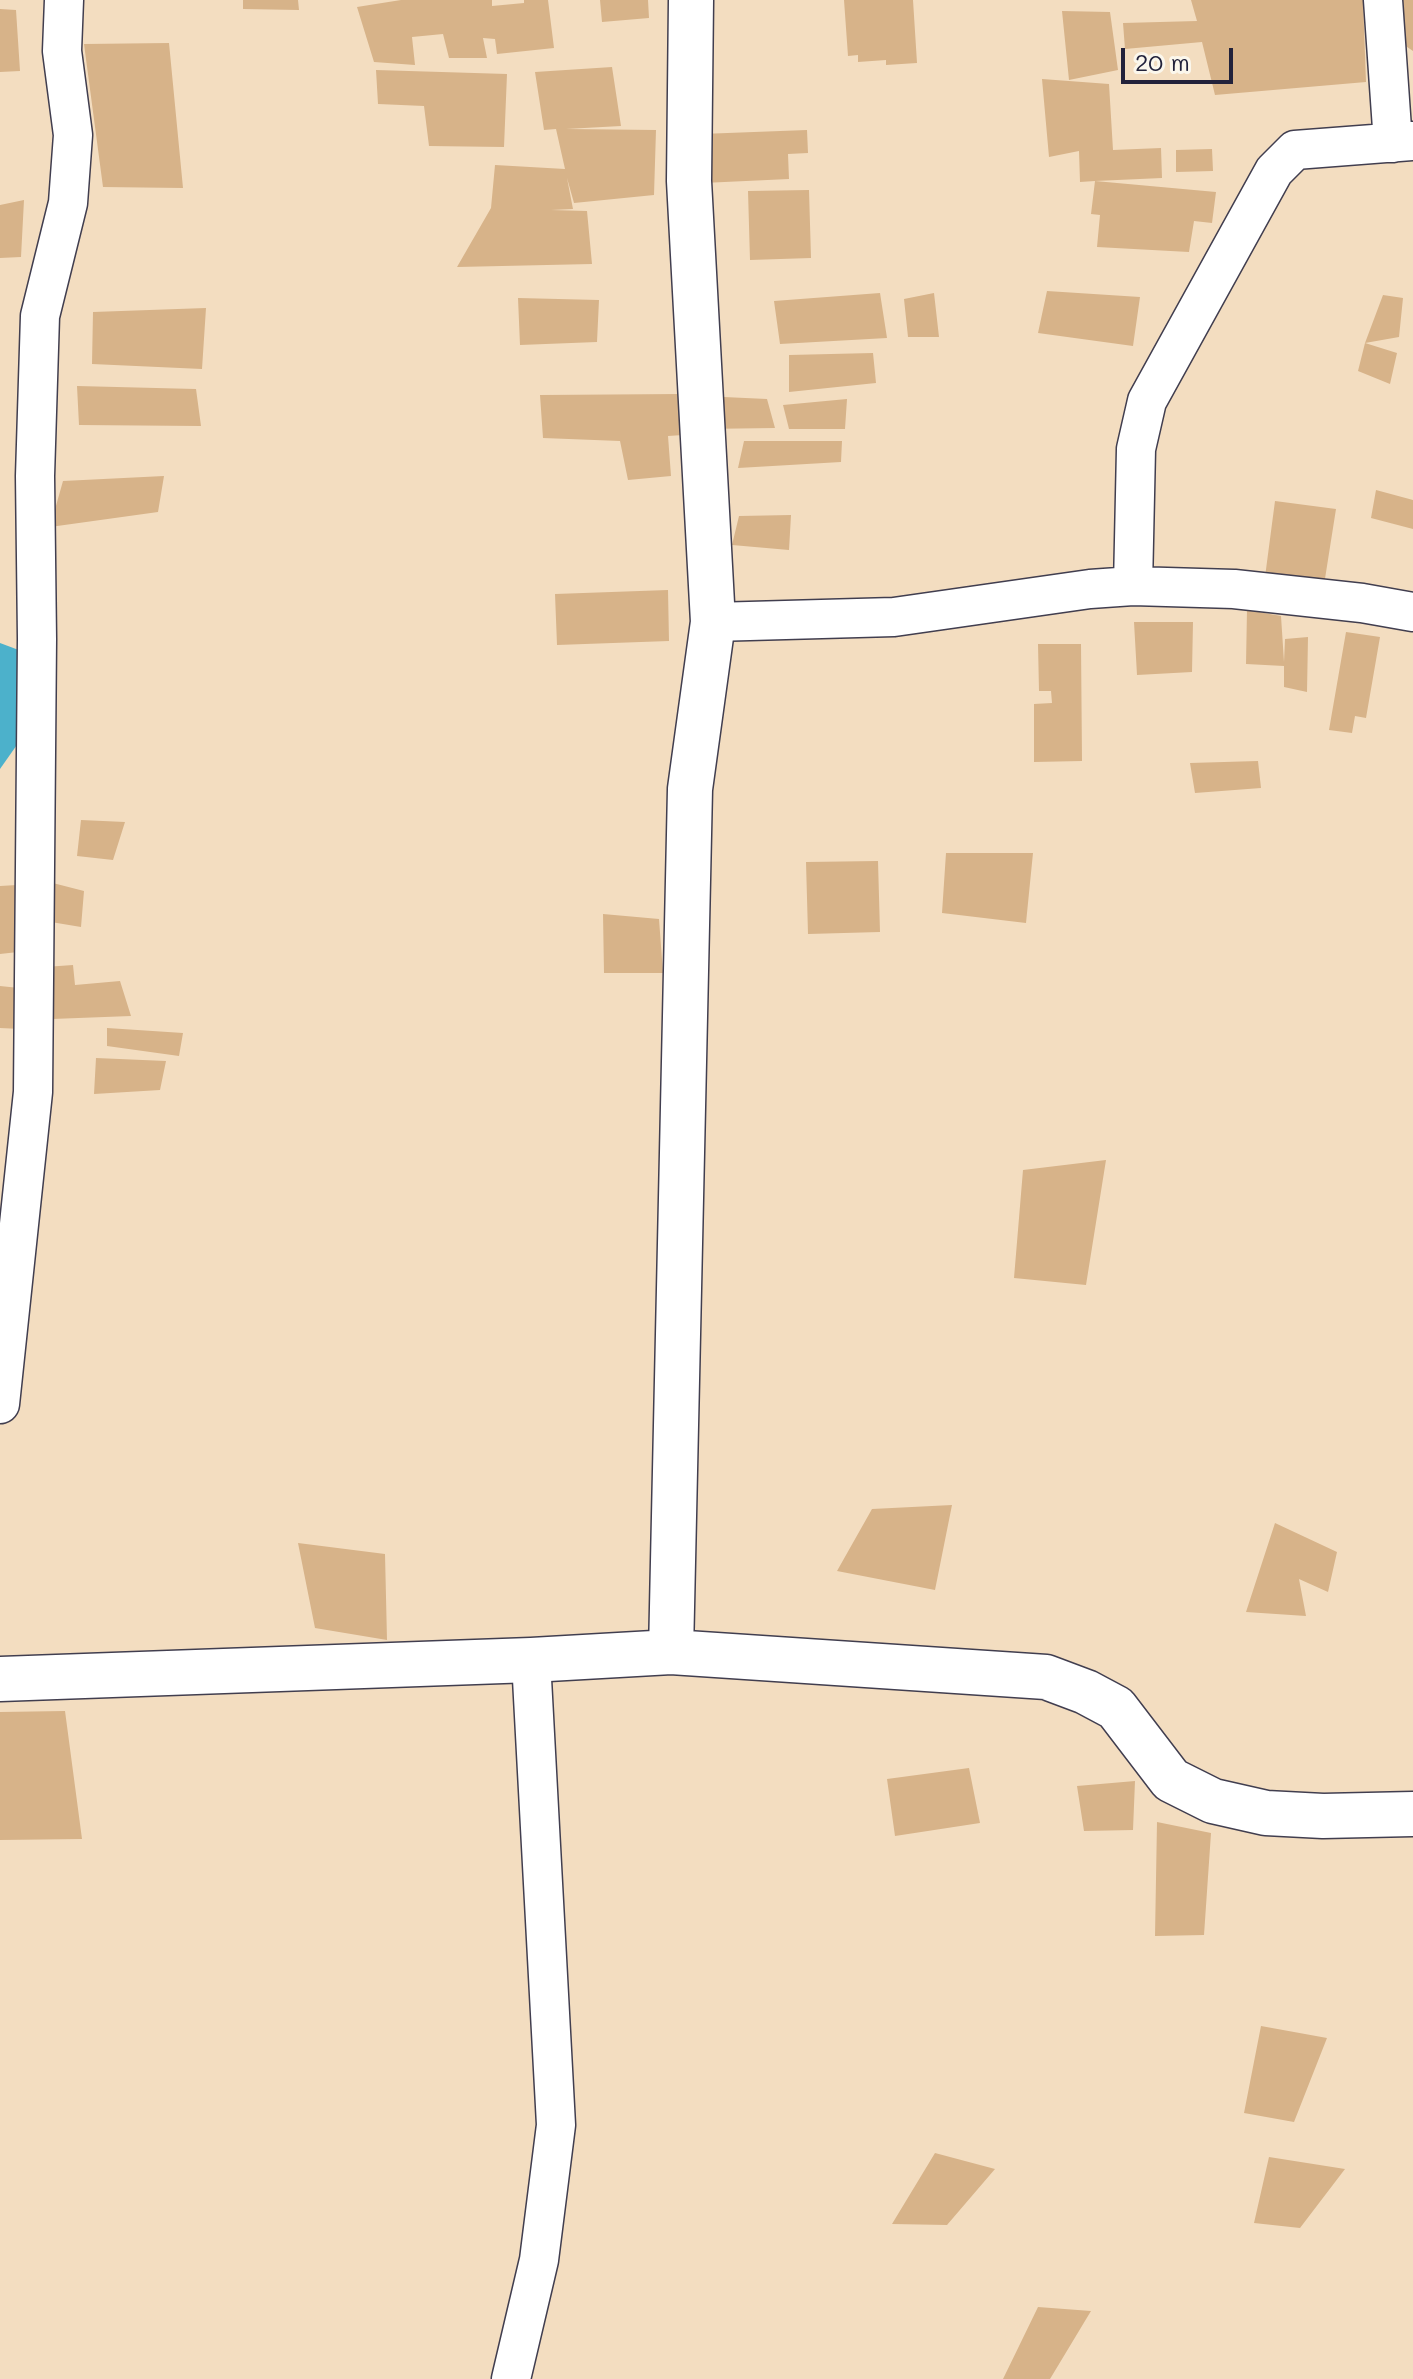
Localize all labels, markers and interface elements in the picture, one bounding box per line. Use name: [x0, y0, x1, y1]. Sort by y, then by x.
scale bar: [1125, 32, 1237, 82]
text: 20 m: [1135, 46, 1190, 77]

